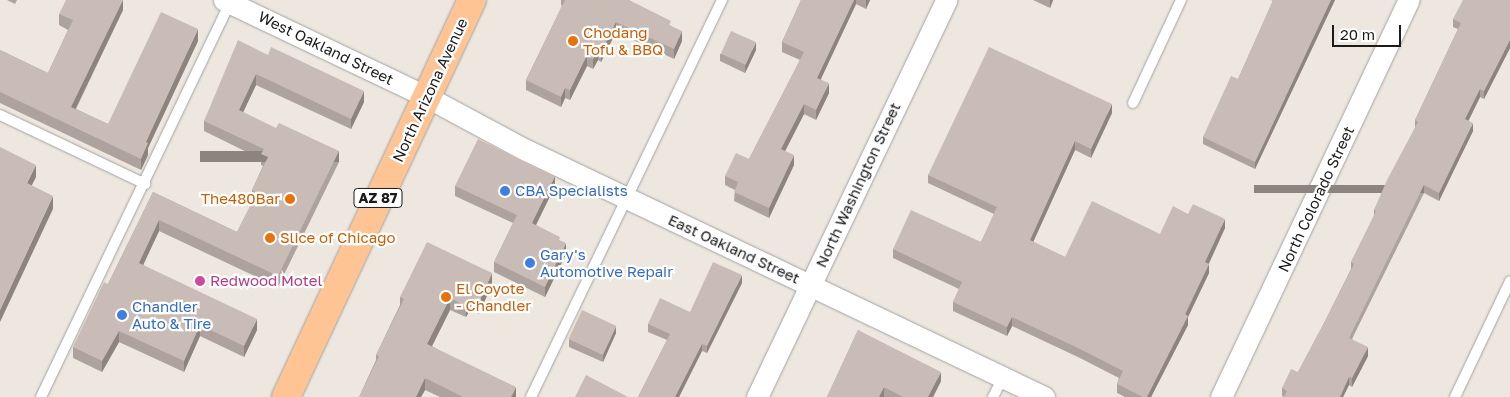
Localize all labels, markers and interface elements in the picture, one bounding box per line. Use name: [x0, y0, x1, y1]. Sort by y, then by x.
street label: West Oakland Street: [255, 7, 397, 89]
street label: North Arizona Avenue: [389, 15, 471, 165]
scale bar: [1335, 15, 1404, 47]
place label: Chodang Tofu & BBQ: [583, 23, 663, 58]
text: 20 m: [1340, 25, 1375, 43]
marker: Chodang Tofu & BBQ: [567, 35, 579, 47]
street label: North Washington Street: [812, 100, 904, 270]
street label: North Colorado Street: [1274, 123, 1358, 275]
place label: CBA Specialists: [515, 182, 628, 200]
marker: CBA Specialists: [499, 185, 511, 197]
road number: AZ 87: [353, 187, 403, 210]
place label: The480Bar: [201, 190, 280, 208]
marker: The480Bar: [284, 193, 296, 205]
street label: East Oakland Street: [665, 211, 803, 287]
place label: Slice of Chicago: [280, 229, 395, 247]
marker: Slice of Chicago: [264, 232, 276, 244]
place label: Gary's Automotive Repair: [540, 245, 673, 280]
marker: Gary's Automotive Repair: [524, 257, 536, 269]
place label: Redwood Motel: [210, 272, 322, 290]
marker: Redwood Motel: [194, 275, 206, 287]
place label: El Coyote - Chandler: [456, 279, 531, 314]
marker: El Coyote - Chandler: [440, 291, 452, 303]
place label: Chandler Auto & Tire: [132, 297, 211, 332]
marker: Chandler Auto & Tire: [116, 309, 128, 321]

